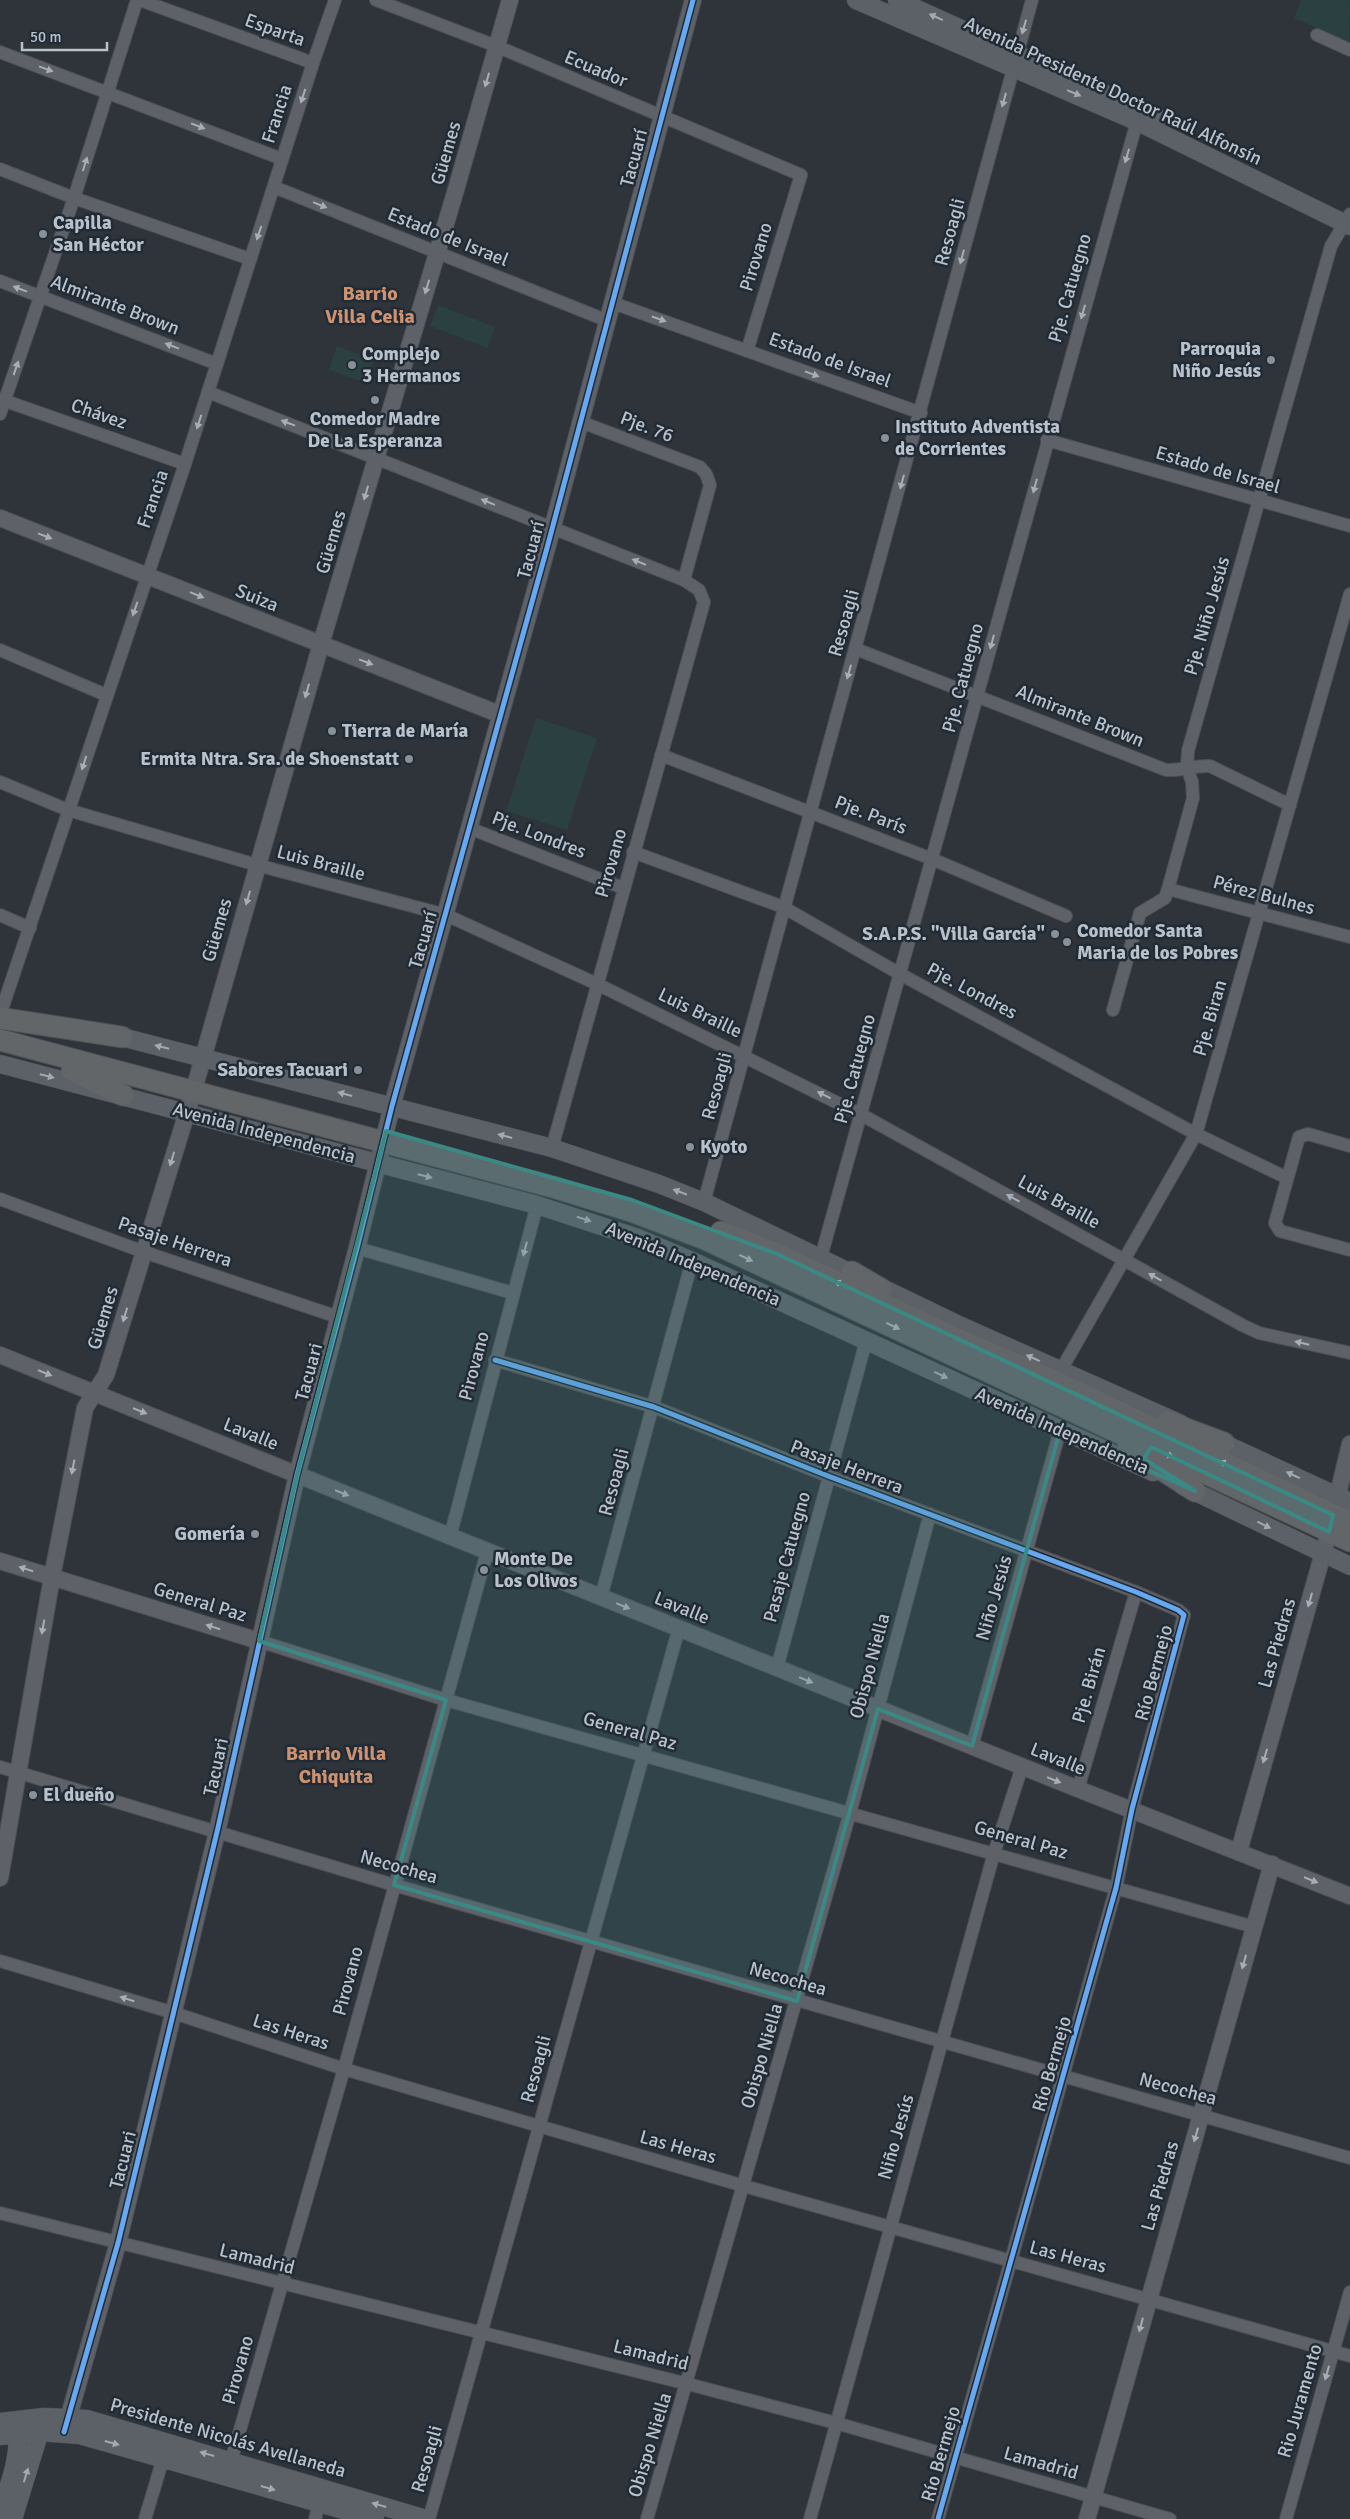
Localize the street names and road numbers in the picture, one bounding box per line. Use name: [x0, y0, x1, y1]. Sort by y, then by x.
street label: Esparta: [242, 8, 308, 52]
street label: Avenida Presidente Doctor Raúl Alfonsín: [960, 11, 1266, 171]
street label: Ecuador: [561, 45, 631, 93]
street label: Francia: [256, 82, 298, 146]
street label: Güemes: [426, 118, 466, 188]
street label: Tacuarí: [615, 126, 653, 190]
street label: Resoagli: [929, 196, 971, 268]
street label: Estado de Israel: [384, 202, 512, 272]
street label: Pirovano: [734, 220, 778, 294]
street label: Pje. Catuegno: [1043, 231, 1097, 345]
street label: Almirante Brown: [47, 269, 183, 341]
street label: Estado de Israel: [765, 327, 895, 393]
street label: Chávez: [68, 393, 130, 435]
street label: Pje. 76: [617, 406, 677, 448]
street label: Estado de Israel: [1153, 441, 1283, 499]
street label: Francia: [132, 467, 174, 531]
street label: Güemes: [311, 507, 351, 577]
street label: Tacuarí: [512, 518, 550, 582]
street label: Pje. Niño Jesús: [1179, 554, 1235, 678]
street label: Suiza: [232, 579, 282, 617]
street label: Resoagli: [823, 586, 865, 660]
street label: Pje. Catuegno: [937, 621, 989, 735]
street label: Almirante Brown: [1012, 679, 1148, 753]
street label: Pje. París: [831, 790, 911, 840]
street label: Pje. Londres: [489, 806, 589, 864]
street label: Pirovano: [590, 826, 632, 900]
street label: Luis Braille: [274, 840, 368, 886]
street label: Pérez Bulnes: [1211, 870, 1317, 920]
street label: Güemes: [197, 895, 237, 965]
street label: Tacuarí: [403, 908, 443, 972]
street label: Pje. Londres: [923, 957, 1021, 1025]
street label: Pje. Biran: [1188, 977, 1232, 1059]
street label: Luis Braille: [654, 982, 746, 1044]
street label: Pje. Catuegno: [829, 1012, 881, 1126]
street label: Resoagli: [696, 1050, 738, 1122]
street label: Avenida Independencia: [170, 1097, 358, 1169]
street label: Luis Braille: [1014, 1170, 1104, 1234]
street label: Pasaje Herrera: [115, 1211, 235, 1273]
street label: Avenida Independencia: [602, 1216, 784, 1312]
street label: Güemes: [82, 1283, 124, 1353]
street label: Pirovano: [453, 1329, 495, 1403]
street label: Tacuari: [290, 1340, 328, 1404]
street label: Avenida Independencia: [971, 1382, 1153, 1480]
street label: Lavalle: [220, 1412, 282, 1456]
street label: Pasaje Herrera: [787, 1434, 907, 1500]
street label: Resoagli: [593, 1446, 635, 1518]
street label: Pasaje Catuegno: [758, 1489, 816, 1625]
street label: Niño Jesús: [970, 1553, 1018, 1643]
street label: General Paz: [150, 1576, 250, 1628]
street label: Lavalle: [651, 1586, 713, 1630]
street label: Las Piedras: [1253, 1595, 1301, 1691]
street label: Obispo Niella: [844, 1611, 896, 1721]
street label: Río Bermejo: [1130, 1622, 1178, 1724]
street label: Pje. Birán: [1067, 1644, 1111, 1726]
street label: General Paz: [580, 1706, 680, 1756]
street label: Tacuari: [198, 1736, 234, 1798]
street label: Lavalle: [1027, 1737, 1089, 1781]
street label: General Paz: [971, 1815, 1071, 1865]
street label: Necochea: [357, 1844, 441, 1890]
street label: Pirovano: [327, 1944, 369, 2018]
street label: Necochea: [746, 1956, 830, 2002]
street label: Obispo Niella: [736, 2001, 788, 2111]
street label: Las Heras: [250, 2008, 332, 2056]
street label: Río Bermejo: [1027, 2013, 1077, 2115]
street label: Resoagli: [515, 2033, 557, 2105]
street label: Necochea: [1136, 2067, 1220, 2111]
street label: Niño Jesús: [872, 2092, 920, 2182]
street label: Las Heras: [637, 2125, 719, 2169]
street label: Tacuari: [104, 2128, 142, 2192]
street label: Las Piedras: [1136, 2138, 1184, 2234]
street label: Las Heras: [1027, 2235, 1109, 2279]
street label: Lamadrid: [217, 2238, 297, 2280]
street label: Pirovano: [217, 2333, 259, 2407]
street label: Lamadrid: [611, 2334, 691, 2376]
street label: Rio Juramento: [1272, 2341, 1328, 2461]
street label: Obispo Niella: [623, 2390, 677, 2500]
street label: Presidente Nicolás Avellaneda: [107, 2393, 349, 2483]
street label: Río Bermejo: [916, 2403, 966, 2505]
street label: Resoagli: [406, 2422, 448, 2496]
street label: Lamadrid: [1001, 2441, 1081, 2485]

